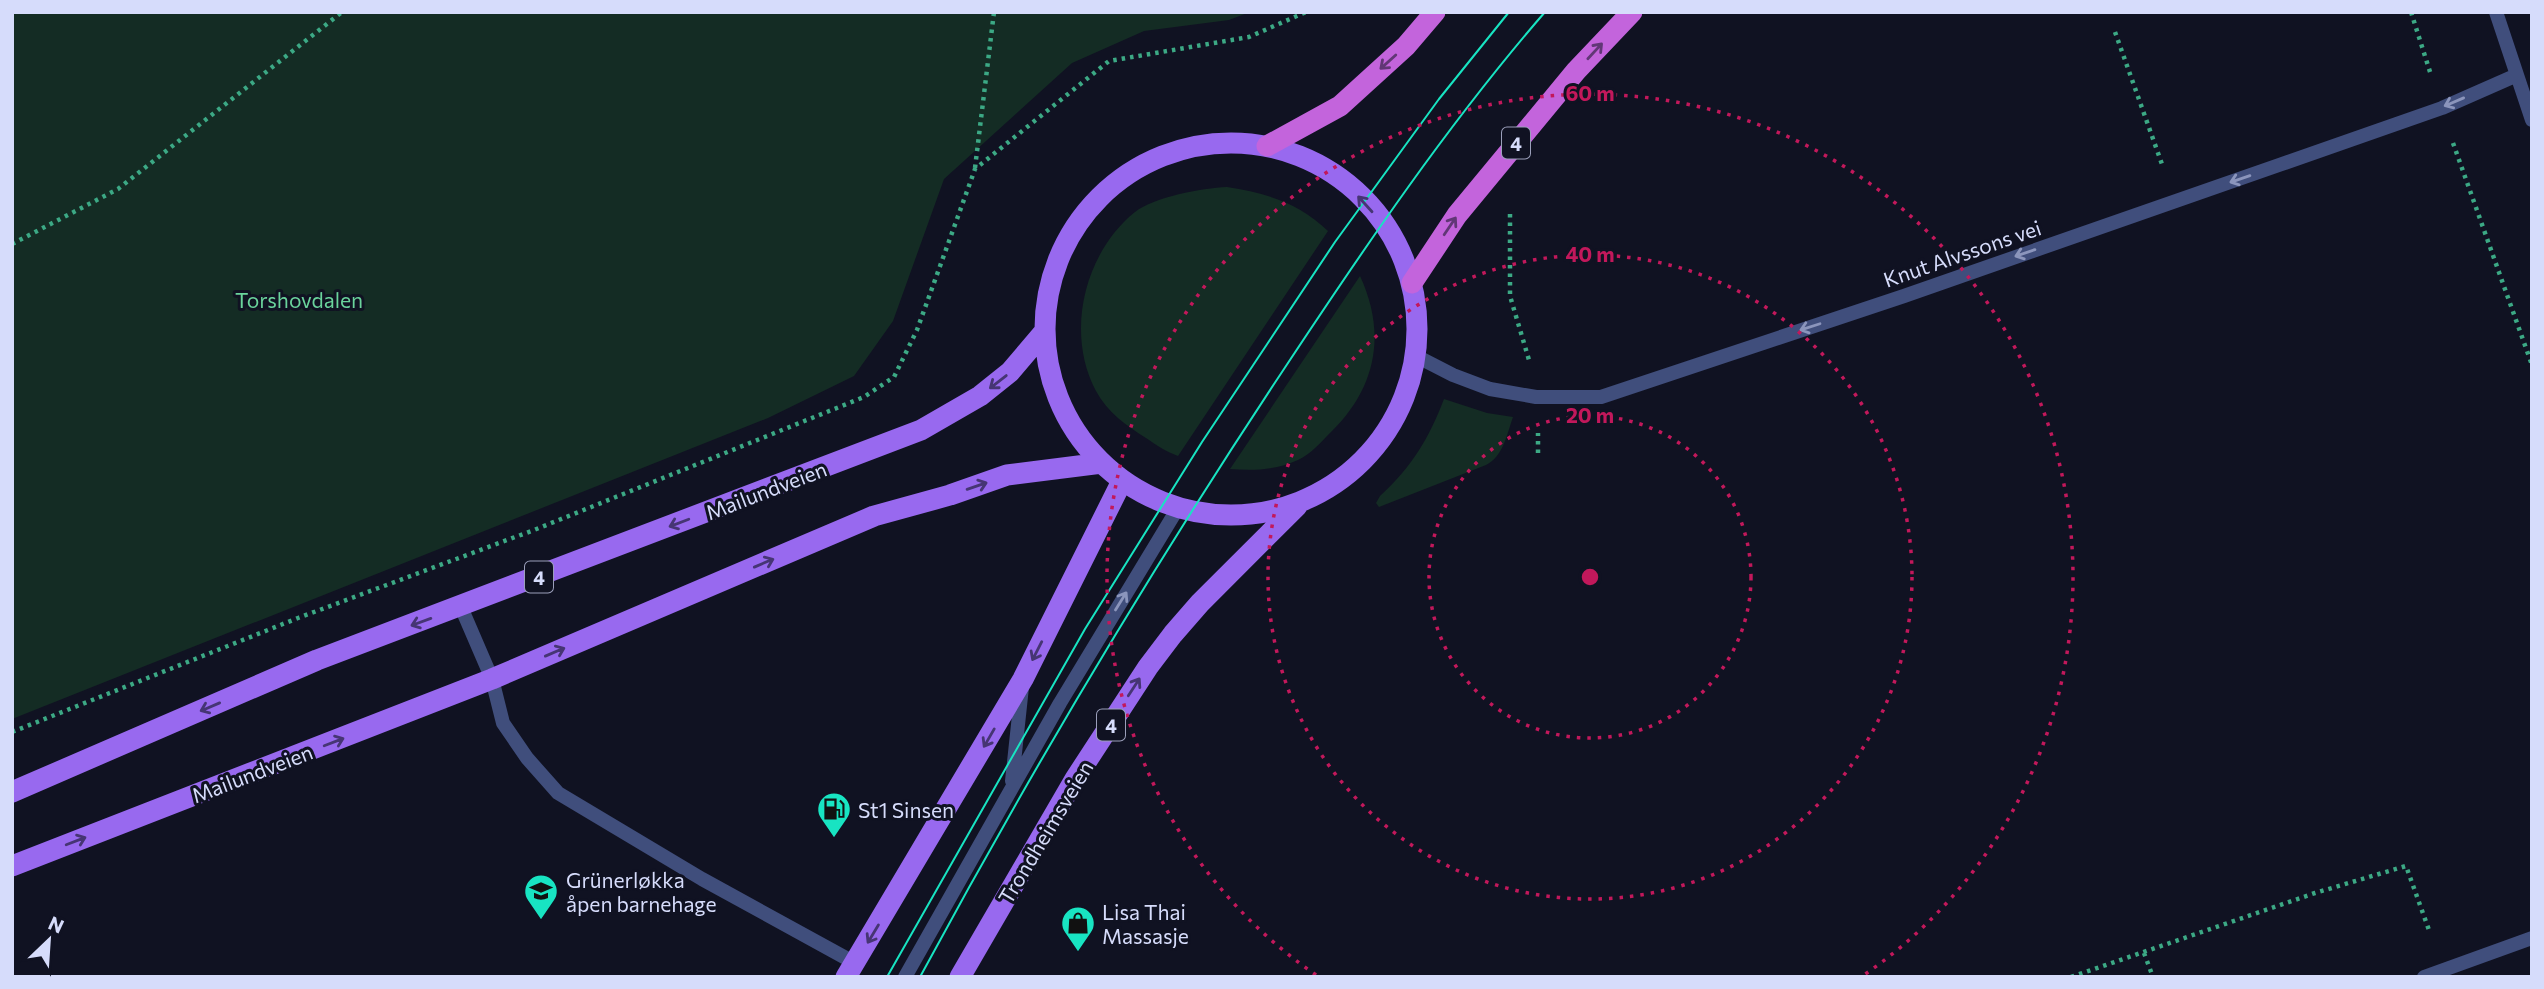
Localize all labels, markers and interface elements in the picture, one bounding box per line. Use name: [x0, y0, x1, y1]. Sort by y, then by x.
one-way arrow: [1587, 42, 1603, 60]
one-way arrow: [1380, 54, 1398, 70]
text: 60 m: [1565, 80, 1615, 105]
one-way arrow: [2444, 96, 2465, 109]
road number: 4: [1502, 127, 1530, 158]
one-way arrow: [2229, 173, 2251, 186]
one-way arrow: [1357, 195, 1373, 213]
street label: Knut Alvssons vei: [1880, 214, 2044, 292]
one-way arrow: [1443, 217, 1457, 236]
text: 40 m: [1565, 241, 1615, 266]
one-way arrow: [2014, 248, 2036, 260]
park label: Torshovdalen: [235, 287, 363, 312]
one-way arrow: [1799, 322, 1821, 334]
one-way arrow: [989, 374, 1007, 389]
text: 20 m: [1566, 402, 1614, 427]
street label: Mailundveien: [702, 455, 830, 525]
one-way arrow: [966, 479, 988, 491]
one-way arrow: [669, 518, 691, 531]
one-way arrow: [753, 556, 774, 569]
road number: 4: [525, 562, 553, 592]
centre of rings: [1578, 565, 1602, 589]
one-way arrow: [1114, 591, 1128, 611]
one-way arrow: [410, 617, 432, 629]
one-way arrow: [1030, 640, 1044, 661]
one-way arrow: [543, 645, 565, 658]
one-way arrow: [1128, 678, 1142, 698]
one-way arrow: [200, 701, 221, 714]
road number: 4: [1097, 710, 1125, 740]
one-way arrow: [982, 727, 995, 748]
one-way arrow: [322, 734, 344, 747]
street label: Mailundveien: [188, 738, 316, 808]
street label: Trondheimsveien: [992, 756, 1098, 908]
fuel station icon: St1 Sinsen: [815, 790, 853, 839]
place label: St1 Sinsen: [858, 797, 954, 822]
one-way arrow: [64, 834, 86, 847]
place label: Grünerløkka åpen barnehage: [566, 867, 717, 916]
school or university icon: Grünerløkka åpen barnehage: [522, 872, 560, 921]
place label: Lisa Thai Massasje: [1102, 899, 1189, 948]
shop icon: Lisa Thai Massasje: [1059, 904, 1097, 953]
north arrow: [14, 905, 84, 975]
text: N: [45, 911, 68, 938]
one-way arrow: [866, 923, 880, 943]

